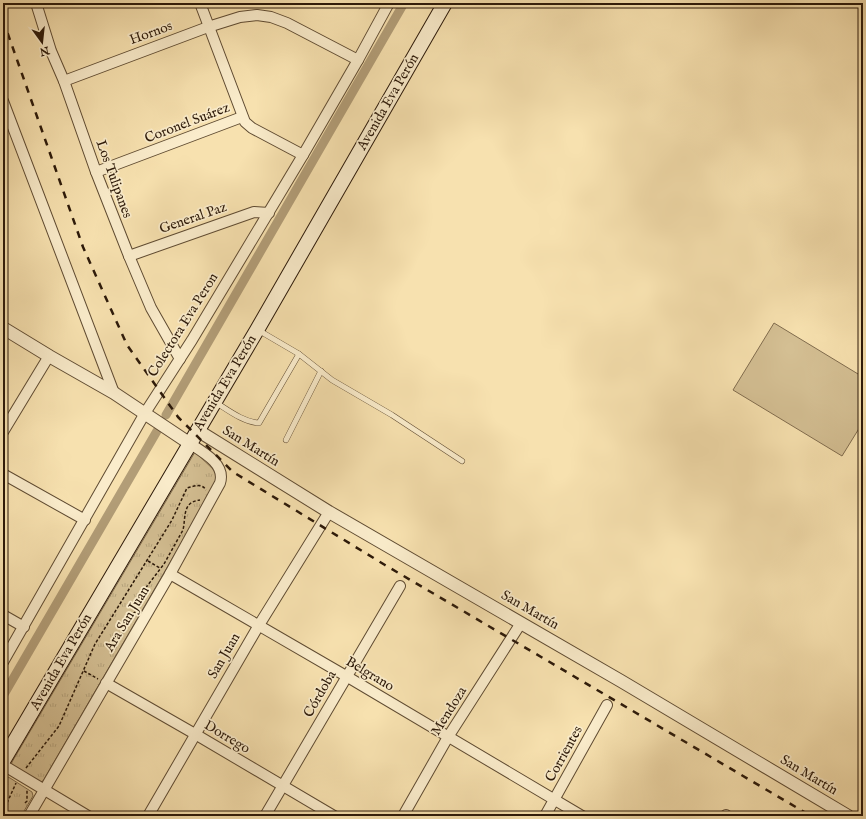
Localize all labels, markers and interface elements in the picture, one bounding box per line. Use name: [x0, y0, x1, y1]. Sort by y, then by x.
street label: Hornos: [127, 17, 175, 49]
north arrow: [22, 22, 62, 62]
text: N: [37, 42, 52, 59]
street label: Avenida Eva Perón: [353, 50, 423, 154]
street label: Coronel Suárez: [142, 98, 232, 147]
street label: Los Tulipanes: [92, 137, 136, 221]
street label: General Paz: [157, 198, 230, 238]
street label: Colectora Eva Peron: [144, 269, 223, 380]
street label: Avenida Eva Perón: [189, 331, 261, 435]
street label: San Martín: [219, 421, 283, 471]
street label: Ara San Juan: [100, 582, 154, 656]
street label: San Martín: [498, 586, 563, 634]
street label: Avenida Eva Perón: [26, 610, 96, 714]
street label: San Juan: [204, 629, 245, 682]
street label: Belgrano: [343, 653, 398, 696]
street label: Córdoba: [299, 667, 341, 721]
street label: Mendoza: [427, 682, 472, 739]
street label: Dorrego: [201, 716, 254, 758]
street label: Corrientes: [541, 723, 587, 785]
street label: San Martín: [777, 751, 842, 800]

